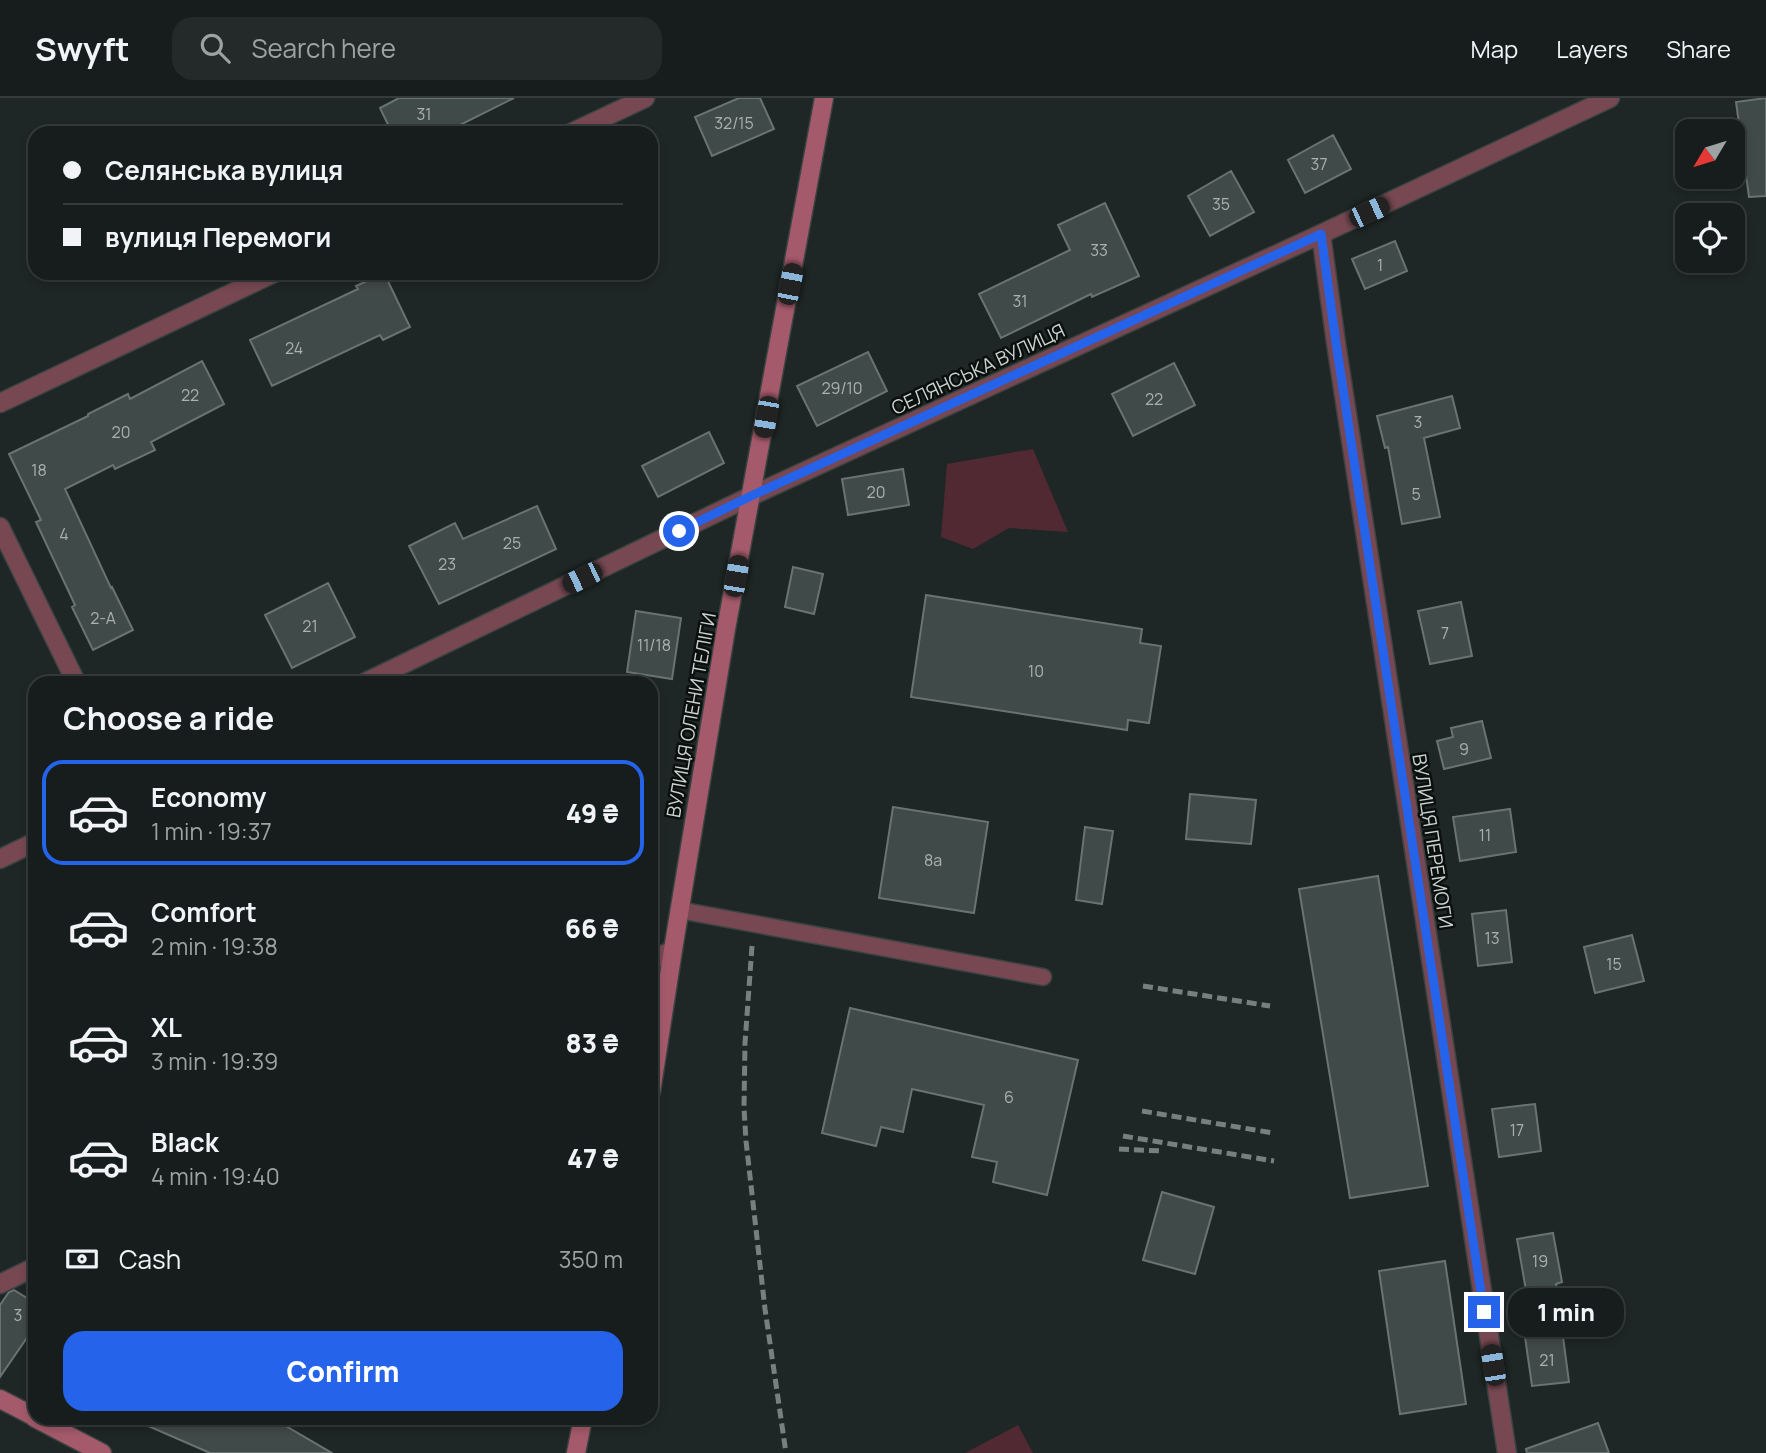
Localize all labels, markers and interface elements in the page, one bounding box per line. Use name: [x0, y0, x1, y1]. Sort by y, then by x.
search box: [172, 17, 662, 80]
text: Swyft: [35, 26, 130, 71]
icon: search: [196, 29, 234, 67]
text: Search here: [252, 30, 396, 66]
text: Map: [1471, 32, 1518, 65]
text: Layers: [1556, 32, 1628, 65]
text: Share: [1666, 32, 1731, 65]
house number: 31: [416, 103, 432, 125]
house number: 32/15: [714, 112, 754, 134]
north arrow: [1675, 119, 1745, 189]
map controls: [1675, 119, 1745, 273]
text: Селянська вулиця: [105, 152, 343, 188]
house number: 37: [1311, 153, 1327, 175]
house number: 35: [1212, 193, 1230, 215]
car: [1346, 194, 1393, 230]
button: locate: [1675, 203, 1745, 273]
text: вулиця Перемоги: [105, 219, 331, 255]
house number: 33: [1090, 239, 1108, 261]
house number: 1: [1377, 254, 1383, 276]
car: [776, 261, 805, 307]
house number: 31: [1012, 290, 1028, 312]
street label: СЕЛЯНСЬКА ВУЛИЦЯ: [887, 317, 1069, 421]
house number: 24: [285, 337, 303, 359]
house number: 29/10: [821, 377, 863, 399]
house number: 22: [181, 384, 199, 406]
house number: 22: [1145, 388, 1163, 410]
car: [753, 394, 780, 440]
house number: 3: [1414, 411, 1422, 433]
house number: 20: [112, 421, 130, 443]
house number: 18: [31, 459, 47, 481]
house number: 20: [867, 481, 885, 503]
house number: 5: [1411, 483, 1421, 505]
route start: [663, 515, 695, 547]
house number: 4: [59, 523, 69, 545]
house number: 25: [503, 532, 521, 554]
house number: 23: [438, 553, 456, 575]
car: [723, 553, 750, 599]
car: [559, 559, 606, 597]
house number: 2-А: [90, 607, 116, 629]
street label: ВУЛИЦЯ ОЛЕНИ ТЕЛІГИ: [660, 611, 722, 819]
house number: 21: [302, 615, 318, 637]
house number: 7: [1441, 622, 1449, 644]
house number: 11/18: [637, 634, 671, 656]
house number: 10: [1028, 660, 1044, 682]
text: Choose a ride: [63, 696, 274, 740]
house number: 9: [1459, 738, 1469, 760]
street label: ВУЛИЦЯ ПЕРЕМОГИ: [1406, 752, 1460, 930]
text: Economy: [151, 779, 266, 815]
icon: car: [67, 781, 130, 844]
text: 49 ₴: [566, 795, 619, 831]
text: 1 min · 19:37: [151, 815, 272, 847]
house number: 11: [1479, 824, 1491, 846]
house number: 8а: [924, 849, 942, 871]
text: Comfort: [151, 894, 257, 930]
icon: car: [67, 896, 130, 959]
text: 66 ₴: [565, 910, 619, 946]
house number: 13: [1484, 927, 1500, 949]
text: 2 min · 19:38: [151, 930, 278, 962]
house number: 15: [1606, 953, 1622, 975]
text: XL: [151, 1009, 182, 1045]
icon: car: [67, 1011, 130, 1074]
text: 83 ₴: [566, 1025, 619, 1061]
text: 3 min · 19:39: [151, 1045, 278, 1077]
house number: 6: [1004, 1086, 1014, 1108]
house number: 17: [1510, 1119, 1524, 1141]
text: Black: [151, 1124, 219, 1160]
icon: car: [67, 1126, 130, 1189]
text: 47 ₴: [567, 1140, 619, 1176]
text: 4 min · 19:40: [151, 1160, 280, 1192]
icon: cash: [63, 1240, 101, 1278]
text: Cash: [119, 1241, 181, 1277]
text: 350 m: [559, 1243, 623, 1275]
house number: 19: [1532, 1250, 1548, 1272]
callout: 1 min: [1508, 1288, 1624, 1336]
route end: [1468, 1296, 1500, 1328]
text: 1 min: [1537, 1296, 1595, 1328]
house number: 3: [14, 1304, 22, 1326]
button: Confirm: [63, 1331, 623, 1411]
car: [1480, 1343, 1507, 1387]
house number: 21: [1539, 1349, 1555, 1371]

